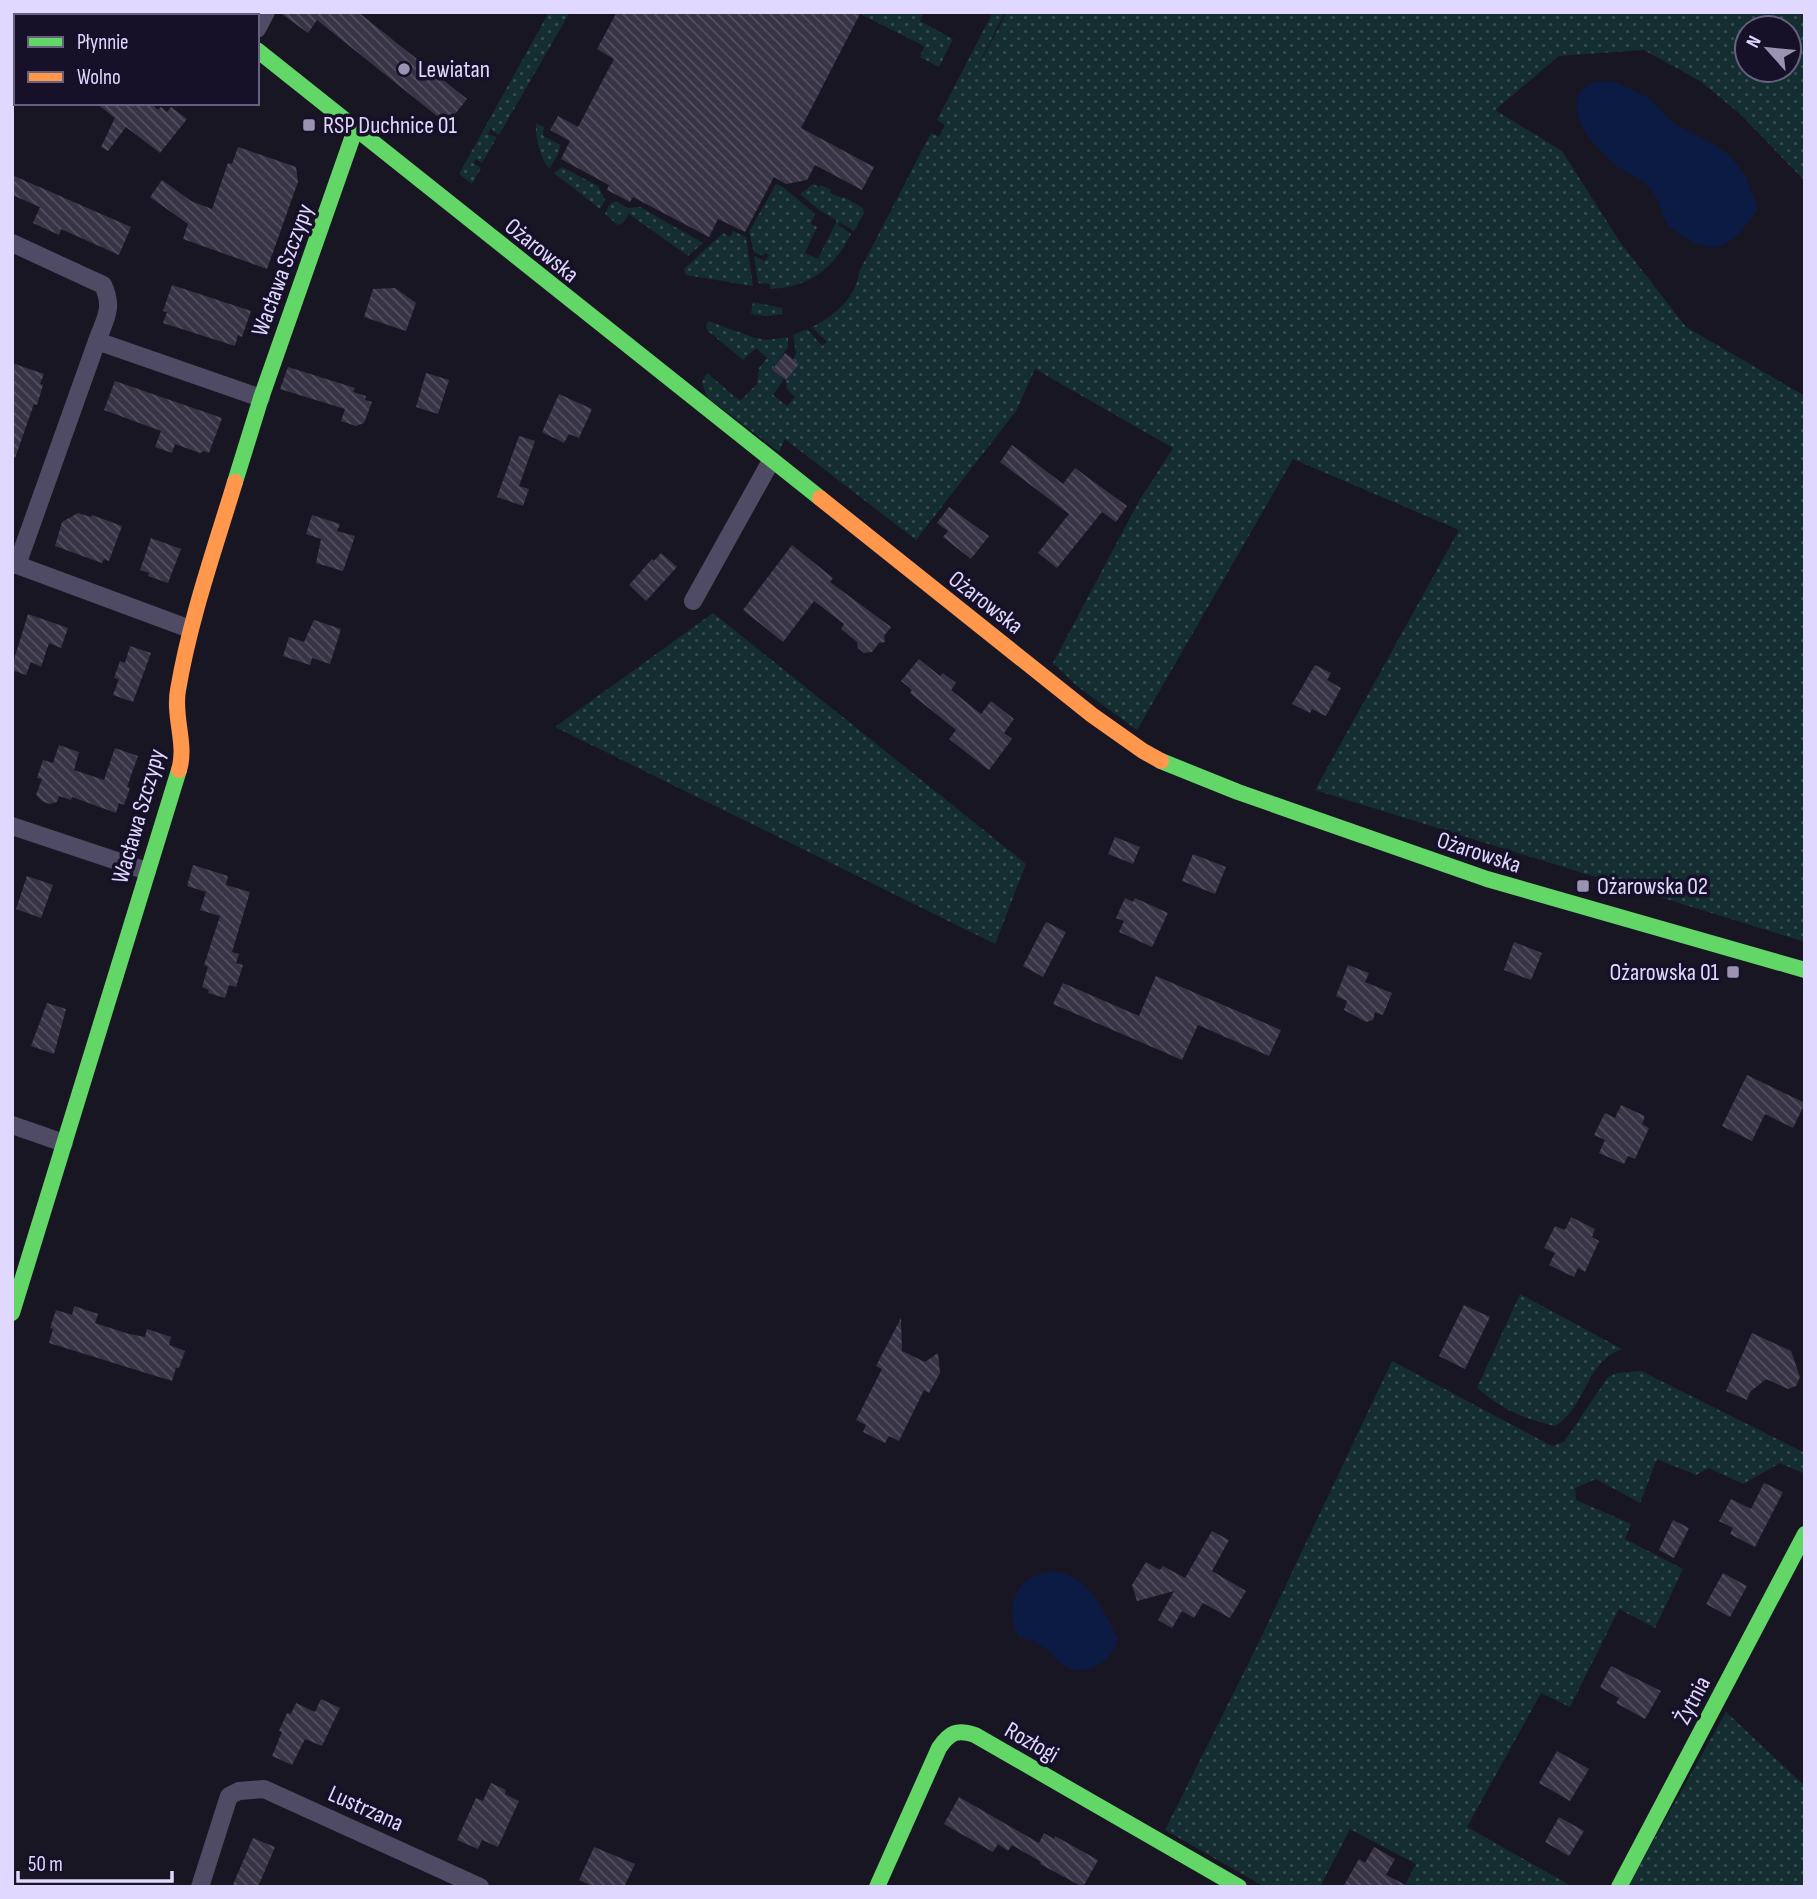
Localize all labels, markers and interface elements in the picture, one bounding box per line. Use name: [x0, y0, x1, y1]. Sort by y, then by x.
legend: [14, 14, 259, 105]
north arrow: [1733, 14, 1803, 84]
text: Płynnie: [77, 30, 129, 55]
text: N: [1742, 32, 1767, 52]
place label: Lewiatan: [418, 55, 490, 84]
marker: Lewiatan: [396, 61, 412, 77]
text: Wolno: [77, 65, 121, 90]
place label: RSP Duchnice 01: [323, 111, 457, 140]
marker: RSP Duchnice 01: [301, 117, 317, 133]
street label: Wacława Szczypy: [245, 200, 320, 340]
street label: Ożarowska: [499, 212, 584, 289]
street label: Ożarowska: [943, 564, 1029, 640]
street label: Wacława Szczypy: [105, 746, 172, 887]
street label: Ożarowska: [1433, 825, 1524, 880]
place label: Ożarowska 02: [1597, 872, 1708, 901]
marker: Ożarowska 02: [1575, 878, 1591, 894]
place label: Ożarowska 01: [1610, 958, 1720, 987]
marker: Ożarowska 01: [1725, 964, 1741, 980]
street label: Żytnia: [1668, 1671, 1717, 1729]
street label: Rozłogi: [1000, 1715, 1064, 1769]
street label: Lustrzana: [324, 1779, 408, 1838]
scale bar: [18, 1840, 172, 1884]
text: 50 m: [28, 1852, 63, 1877]

